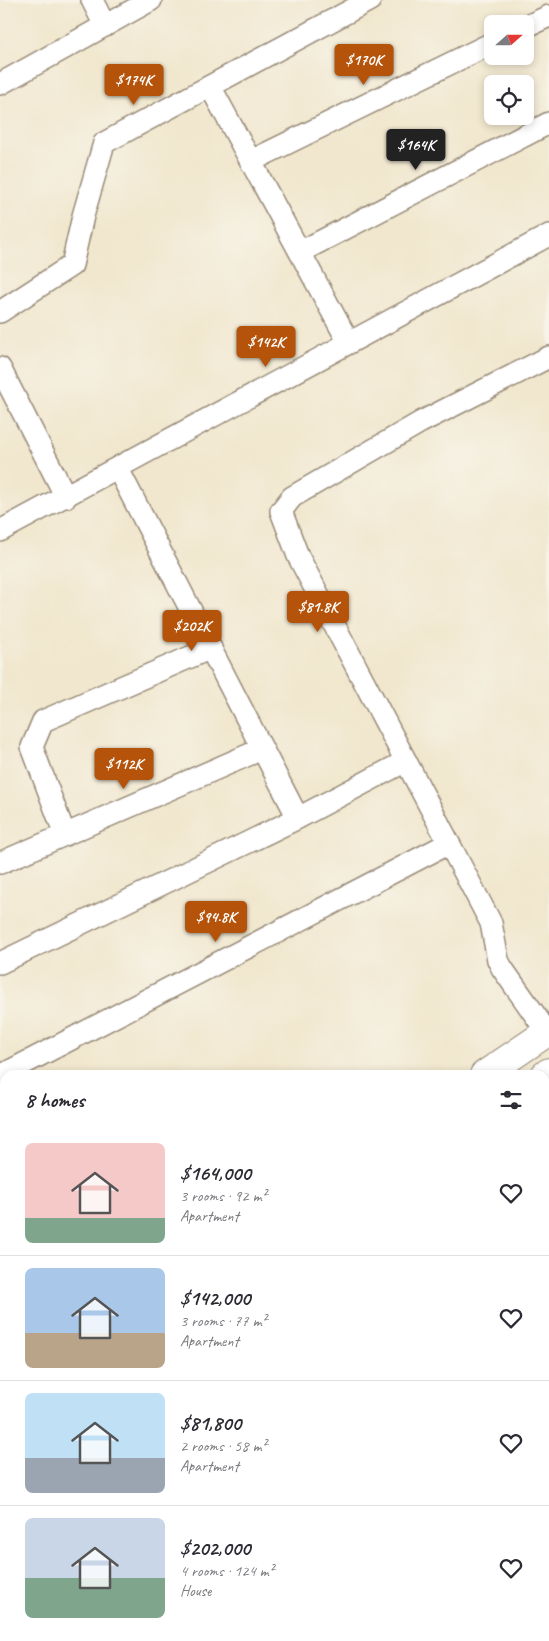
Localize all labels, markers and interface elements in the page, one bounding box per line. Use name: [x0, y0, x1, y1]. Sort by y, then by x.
north arrow: [484, 15, 534, 65]
map controls: [484, 15, 534, 125]
pin: $170K: [329, 44, 399, 86]
text: $170K: [346, 50, 382, 70]
pin: $174K: [99, 64, 169, 106]
text: $174K: [116, 70, 152, 90]
button: locate: [484, 75, 534, 125]
pin: $164K: [381, 128, 451, 171]
text: $164K: [397, 135, 435, 155]
pin: $142K: [231, 326, 301, 368]
text: $142K: [248, 332, 284, 352]
pin: $81.8K: [277, 590, 359, 633]
text: $81.8K: [298, 597, 338, 617]
pin: $202K: [157, 610, 227, 652]
text: $202K: [174, 616, 210, 636]
pin: $112K: [89, 748, 159, 790]
text: $112K: [106, 754, 142, 774]
pin: $94.8K: [175, 900, 257, 943]
text: $94.8K: [196, 907, 236, 927]
icon: filters: [497, 1086, 525, 1114]
text: 8 homes: [25, 1087, 84, 1113]
text: $164,000: [180, 1160, 251, 1186]
icon: home: [65, 1163, 125, 1223]
icon: heart: [497, 1179, 525, 1207]
text: 3 rooms · 92 m²: [180, 1186, 266, 1206]
text: Apartment: [180, 1206, 239, 1226]
text: $142,000: [180, 1285, 250, 1311]
icon: home: [65, 1288, 125, 1348]
icon: heart: [497, 1304, 525, 1332]
text: 3 rooms · 77 m²: [180, 1311, 266, 1331]
text: Apartment: [180, 1331, 239, 1351]
text: $81,800: [180, 1410, 241, 1436]
icon: home: [65, 1413, 125, 1473]
icon: heart: [497, 1429, 525, 1457]
text: 2 rooms · 58 m²: [180, 1436, 266, 1456]
text: Apartment: [180, 1456, 239, 1476]
text: $202,000: [180, 1535, 250, 1561]
icon: home: [65, 1538, 125, 1598]
icon: heart: [497, 1554, 525, 1582]
text: 4 rooms · 124 m²: [180, 1561, 274, 1581]
text: House: [180, 1581, 211, 1601]

